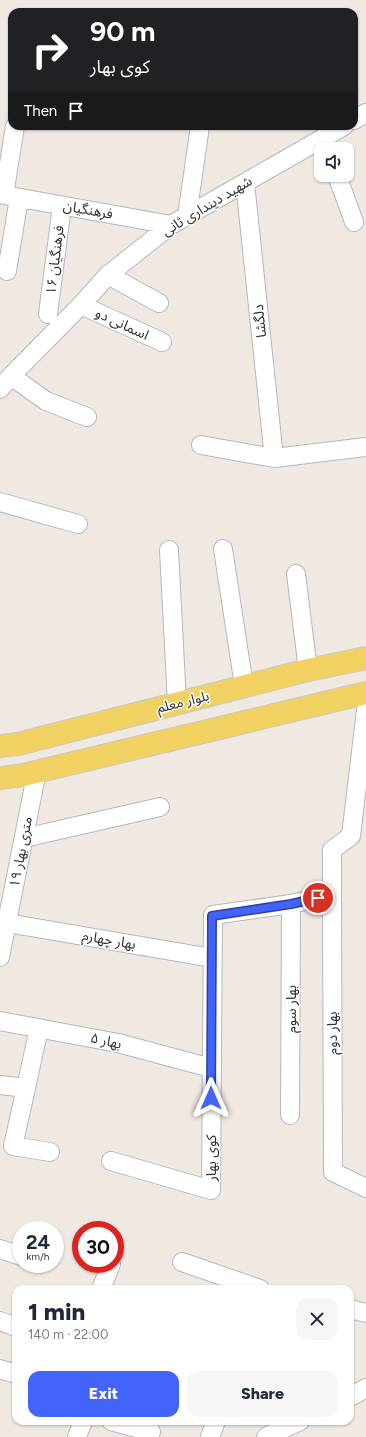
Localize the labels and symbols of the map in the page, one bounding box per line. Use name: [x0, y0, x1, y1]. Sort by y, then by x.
street label: شهید دینداری ثانی: [159, 172, 255, 240]
street label: فرهنگیان: [62, 197, 114, 223]
street label: فرهنگیان ۱۶: [42, 224, 68, 296]
street label: دلگشا: [250, 303, 270, 339]
street label: اسمانی دو: [93, 304, 151, 344]
street label: بلوار معلم: [155, 687, 212, 719]
street label: ۱۹ متری بهار: [6, 815, 36, 889]
pin: [301, 881, 335, 915]
street label: بهار چهارم: [80, 927, 137, 955]
street label: بهار سوم: [283, 985, 302, 1033]
street label: بهار دوم: [324, 1011, 343, 1055]
street label: بهار ۵: [89, 1029, 123, 1053]
position arrow: [190, 1077, 232, 1119]
street label: کوی بهار: [203, 1134, 220, 1182]
speed limit sign: 30: [72, 1221, 124, 1273]

